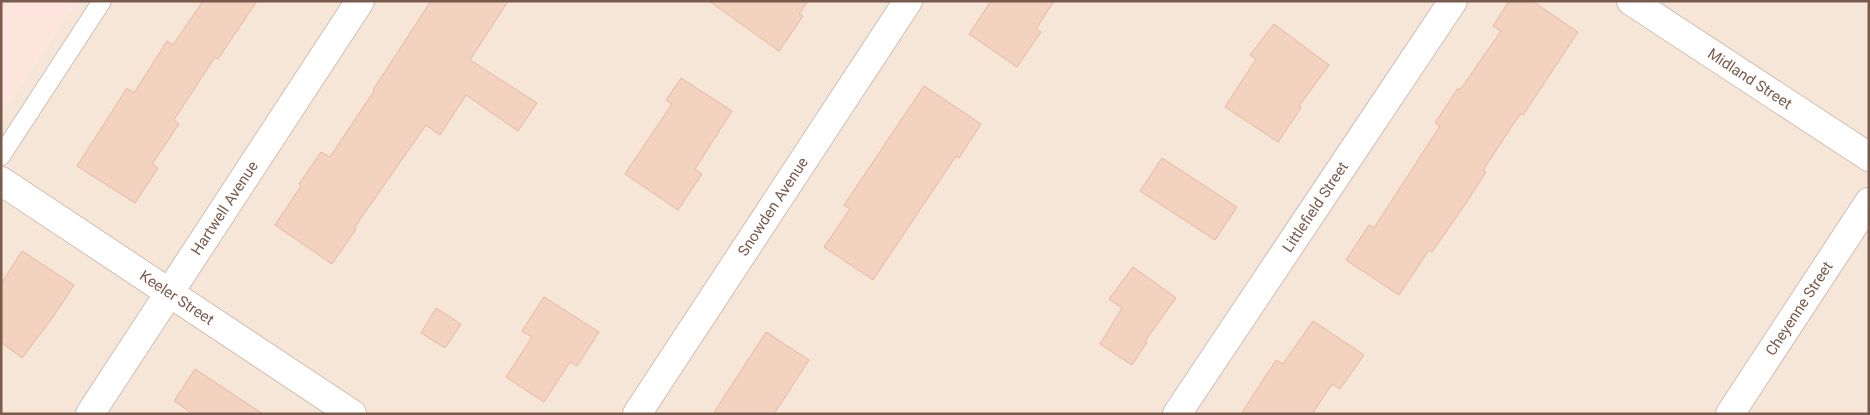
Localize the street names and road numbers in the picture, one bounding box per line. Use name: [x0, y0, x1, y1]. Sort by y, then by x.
street label: Midland Street: [1704, 45, 1795, 113]
street label: Snowden Avenue: [734, 154, 812, 260]
street label: Hartwell Avenue: [187, 158, 262, 258]
street label: Littlefield Street: [1279, 158, 1352, 256]
street label: Cheyenne Street: [1762, 258, 1836, 359]
street label: Keeler Street: [136, 267, 217, 329]

